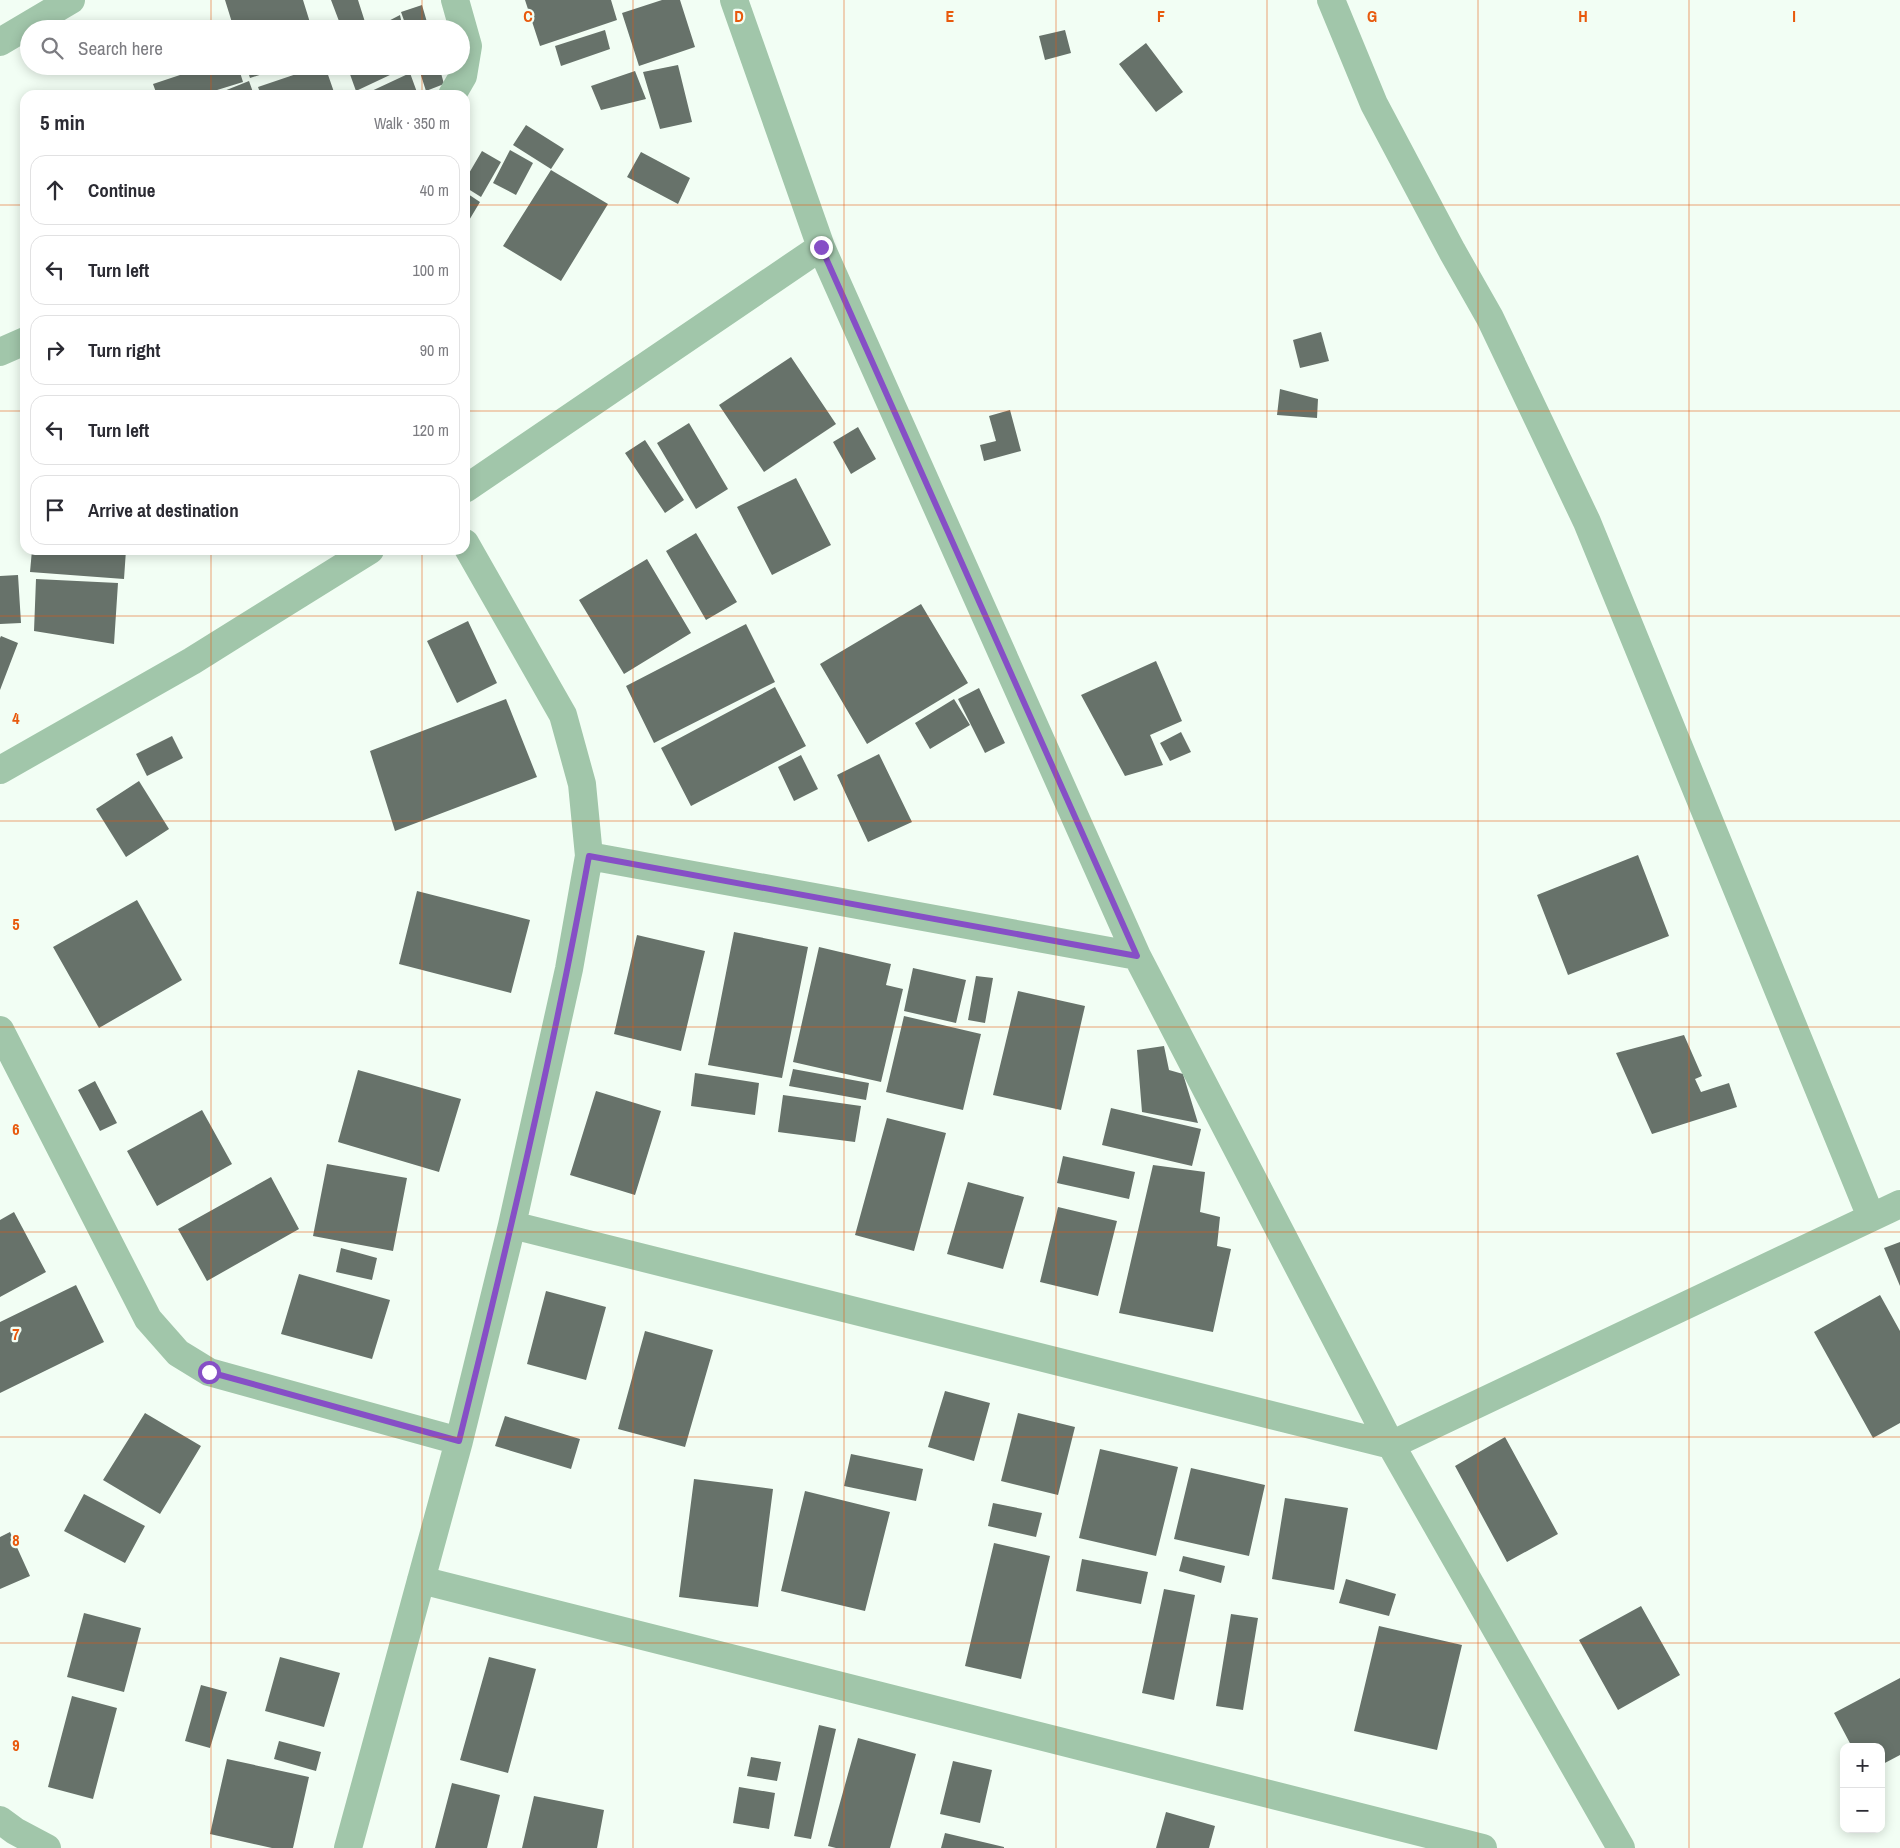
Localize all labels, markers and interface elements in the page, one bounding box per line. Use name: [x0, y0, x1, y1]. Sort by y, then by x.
text: C: [523, 5, 533, 27]
text: D: [734, 5, 744, 27]
text: E: [946, 5, 955, 27]
text: F: [1157, 5, 1165, 27]
text: G: [1367, 5, 1377, 27]
text: H: [1578, 5, 1588, 27]
text: I: [1792, 5, 1796, 27]
search box: [20, 20, 470, 75]
icon: search: [38, 34, 66, 62]
text: Search here: [78, 35, 163, 61]
text: 5 min: [40, 108, 85, 137]
text: Walk · 350 m: [374, 112, 450, 134]
icon: ahead: [41, 176, 69, 204]
text: Continue: [88, 177, 156, 203]
text: 40 m: [420, 179, 449, 201]
route end: [810, 236, 833, 259]
icon: left: [41, 256, 69, 284]
text: Turn left: [88, 257, 149, 283]
text: 100 m: [413, 259, 449, 281]
icon: right: [41, 336, 69, 364]
text: Turn right: [88, 337, 160, 363]
text: 90 m: [420, 339, 449, 361]
icon: left: [41, 416, 69, 444]
text: Turn left: [88, 417, 149, 443]
text: 120 m: [413, 419, 449, 441]
icon: arrive: [41, 496, 69, 524]
text: Arrive at destination: [88, 497, 239, 523]
text: 4: [12, 707, 20, 729]
text: 5: [12, 913, 20, 935]
text: 6: [12, 1118, 20, 1140]
text: 7: [12, 1323, 20, 1345]
route start: [198, 1361, 221, 1384]
text: 8: [12, 1529, 20, 1551]
text: 9: [12, 1734, 20, 1756]
map controls: [1840, 1743, 1885, 1833]
button: +: [1840, 1743, 1885, 1788]
button: −: [1840, 1788, 1885, 1833]

